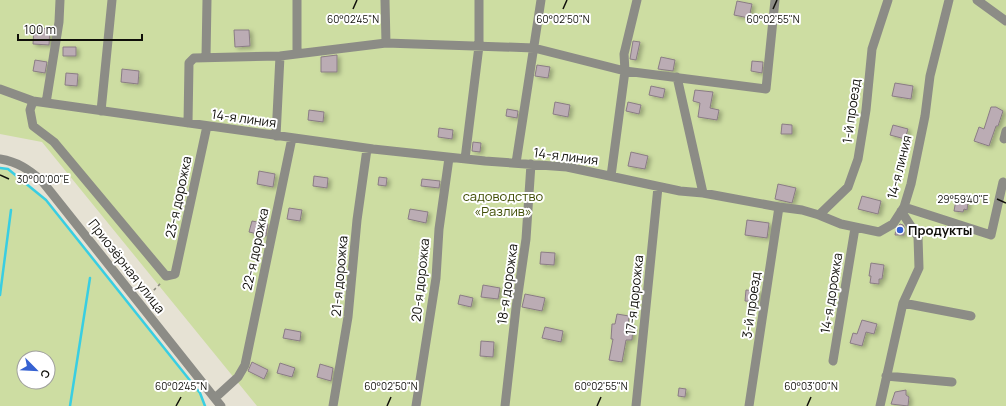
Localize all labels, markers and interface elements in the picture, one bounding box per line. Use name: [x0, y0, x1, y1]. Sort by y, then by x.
text: 60°02'45"N: [327, 12, 379, 26]
text: 60°02'50"N: [536, 12, 590, 26]
text: 60°02'55"N: [746, 12, 800, 26]
scale bar: [18, 16, 142, 42]
text: 100 m: [24, 21, 56, 38]
street label: 1-й проезд: [838, 77, 864, 144]
street label: 14-я линия: [211, 105, 277, 131]
street label: 14-я линия: [882, 133, 916, 201]
street label: 14-я линия: [533, 143, 599, 169]
street label: 23-я дорожка: [161, 154, 195, 240]
text: 30°00'00"E: [17, 172, 69, 186]
park label: садоводство «Разлив»: [463, 187, 544, 220]
text: 29°59'40"E: [938, 192, 989, 206]
street label: 22-я дорожка: [238, 206, 272, 292]
street label: Приозёрная улица: [85, 215, 169, 317]
place label: Продукты: [908, 221, 972, 239]
marker: Продукты: [895, 225, 905, 235]
street label: 21-я дорожка: [326, 235, 352, 317]
street label: 20-я дорожка: [407, 237, 433, 323]
street label: 18-я дорожка: [492, 242, 522, 326]
street label: 14-я дорожка: [816, 251, 846, 335]
street label: 17-я дорожка: [621, 254, 647, 336]
street label: 3-й проезд: [737, 270, 765, 339]
north arrow: [16, 350, 56, 390]
text: С: [37, 368, 54, 381]
text: 60°02'45"N: [155, 379, 207, 393]
text: 60°02'50"N: [364, 379, 418, 393]
text: 60°02'55"N: [574, 379, 628, 393]
text: 60°03'00"N: [784, 379, 838, 393]

